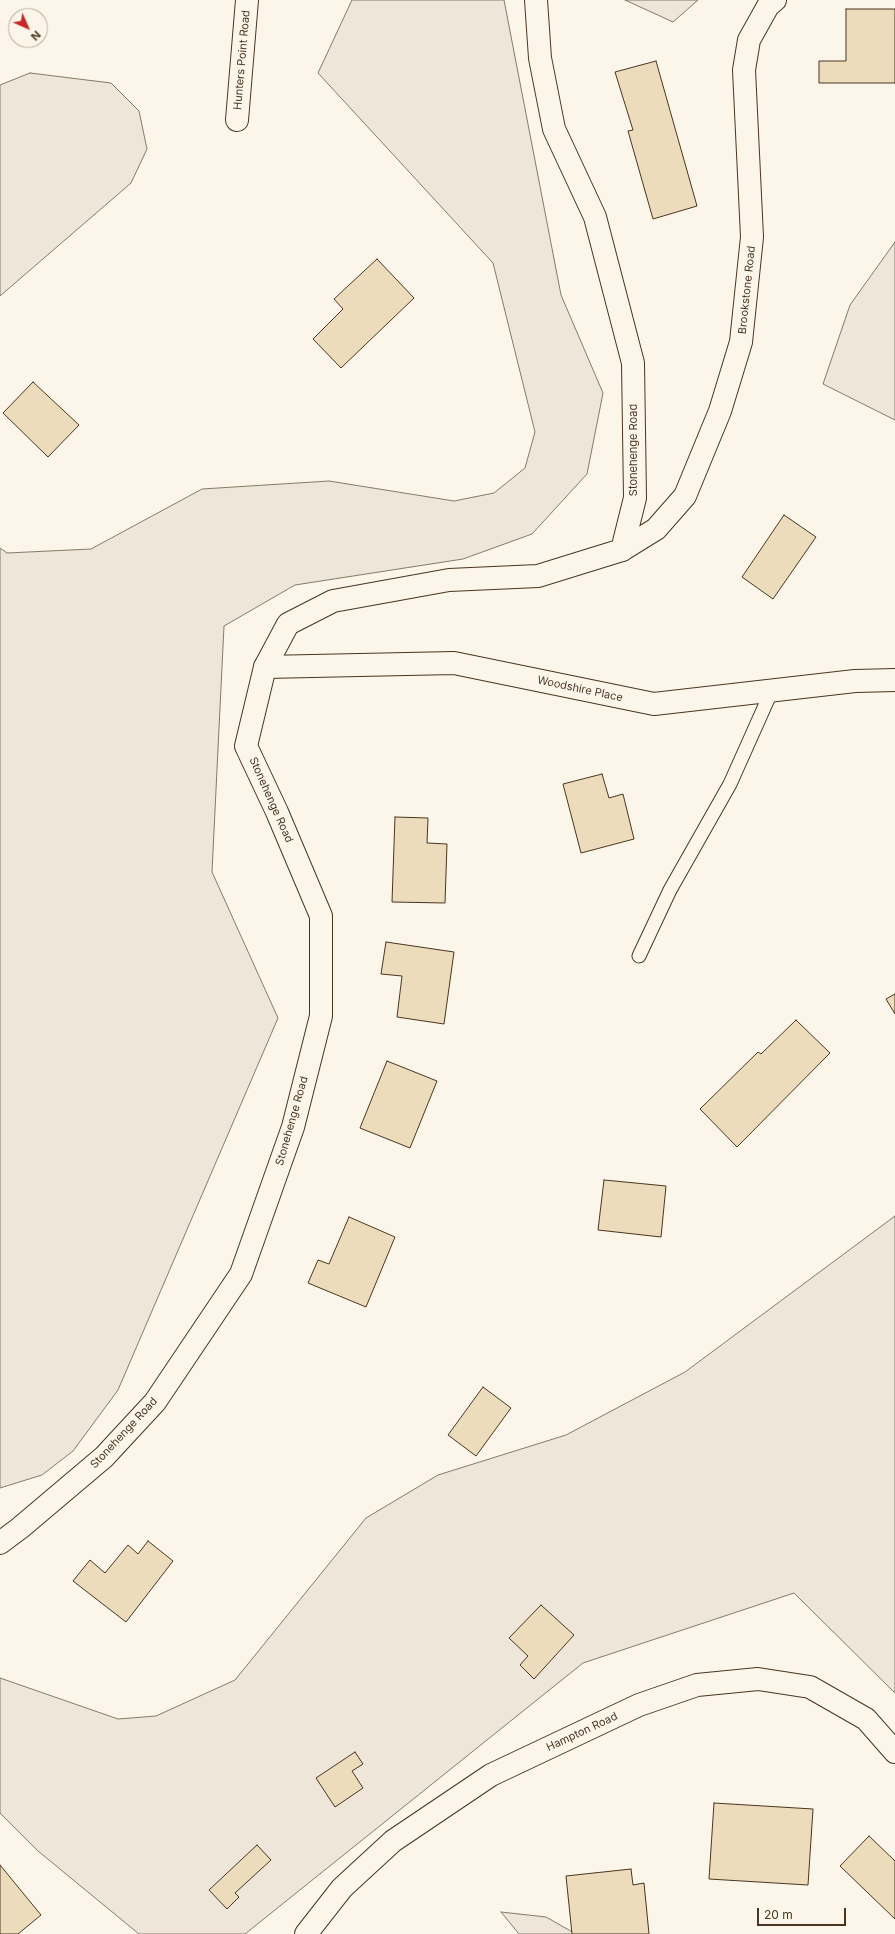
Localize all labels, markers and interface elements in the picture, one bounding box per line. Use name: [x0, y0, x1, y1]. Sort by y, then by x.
north arrow: [8, 8, 48, 48]
street label: Hunters Point Road: [231, 10, 253, 110]
text: N: [28, 28, 44, 44]
street label: Brookstone Road: [736, 245, 758, 335]
street label: Stonehenge Road: [627, 404, 641, 496]
street label: Woodshire Place: [536, 673, 624, 705]
street label: Stonehenge Road: [246, 755, 296, 845]
street label: Stonehenge Road: [273, 1075, 311, 1167]
street label: Stonehenge Road: [88, 1395, 160, 1471]
street label: Hampton Road: [544, 1710, 620, 1754]
scale bar: [759, 1900, 848, 1926]
text: 20 m: [764, 1907, 793, 1922]

